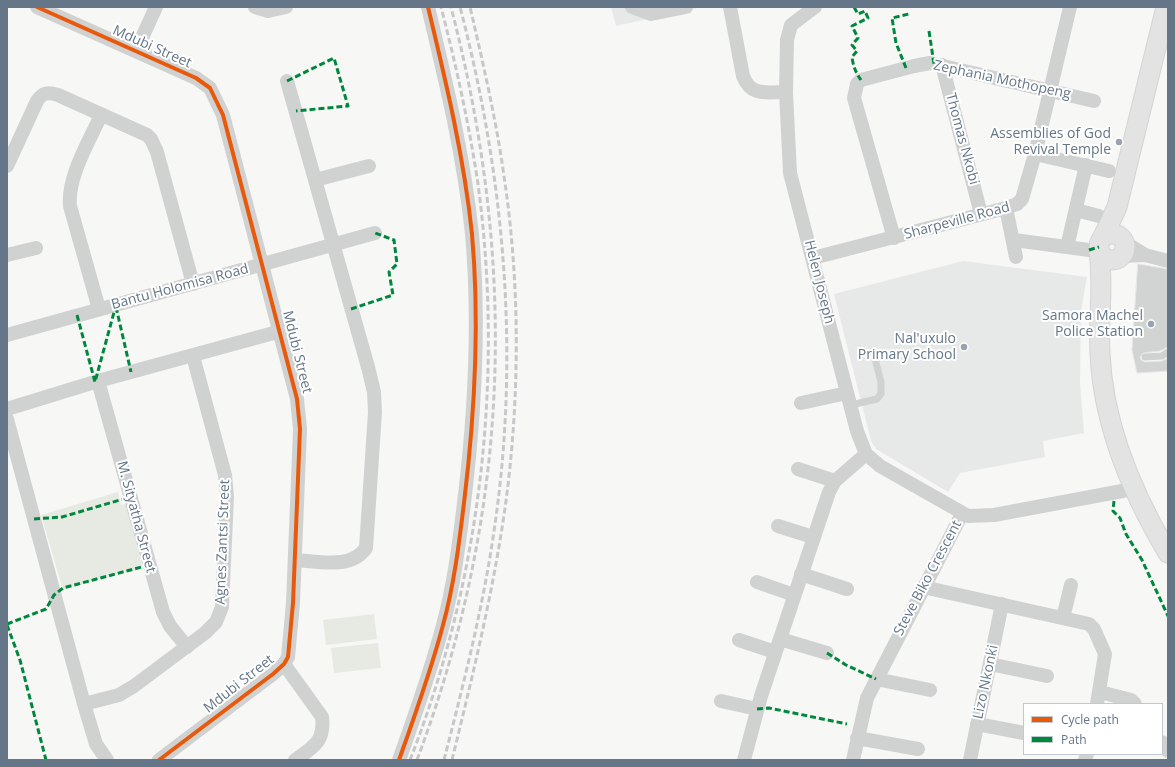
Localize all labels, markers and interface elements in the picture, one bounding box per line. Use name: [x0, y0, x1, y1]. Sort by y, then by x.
street label: Mdubi Street: [110, 22, 194, 72]
street label: Zephania Mothopeng: [932, 57, 1072, 103]
street label: Thomas Nkobi: [942, 91, 982, 187]
place label: Assemblies of God Revival Temple: [990, 126, 1111, 158]
marker: Assemblies of God Revival Temple: [1114, 137, 1124, 147]
street label: Sharpeville Road: [902, 199, 1012, 243]
street label: Helen Joseph: [800, 238, 838, 326]
street label: Bantu Holomisa Road: [110, 261, 250, 313]
place label: Samora Machel Police Station: [1042, 308, 1143, 340]
street label: Mdubi Street: [279, 309, 315, 395]
marker: Samora Machel Police Station: [1146, 319, 1156, 329]
place label: Nal'uxulo Primary School: [858, 331, 956, 364]
marker: Nal'uxulo Primary School: [959, 342, 969, 352]
street label: M. Sityatha Street: [113, 459, 159, 575]
street label: Agnes Zantsi Street: [212, 479, 234, 605]
street label: Steve Biko Crescent: [890, 517, 966, 639]
street label: Lizo Nkonki: [970, 643, 1002, 721]
street label: Mdubi Street: [201, 651, 277, 717]
legend: [1023, 703, 1163, 755]
text: Cycle path: [1061, 711, 1119, 728]
text: Path: [1061, 731, 1087, 748]

